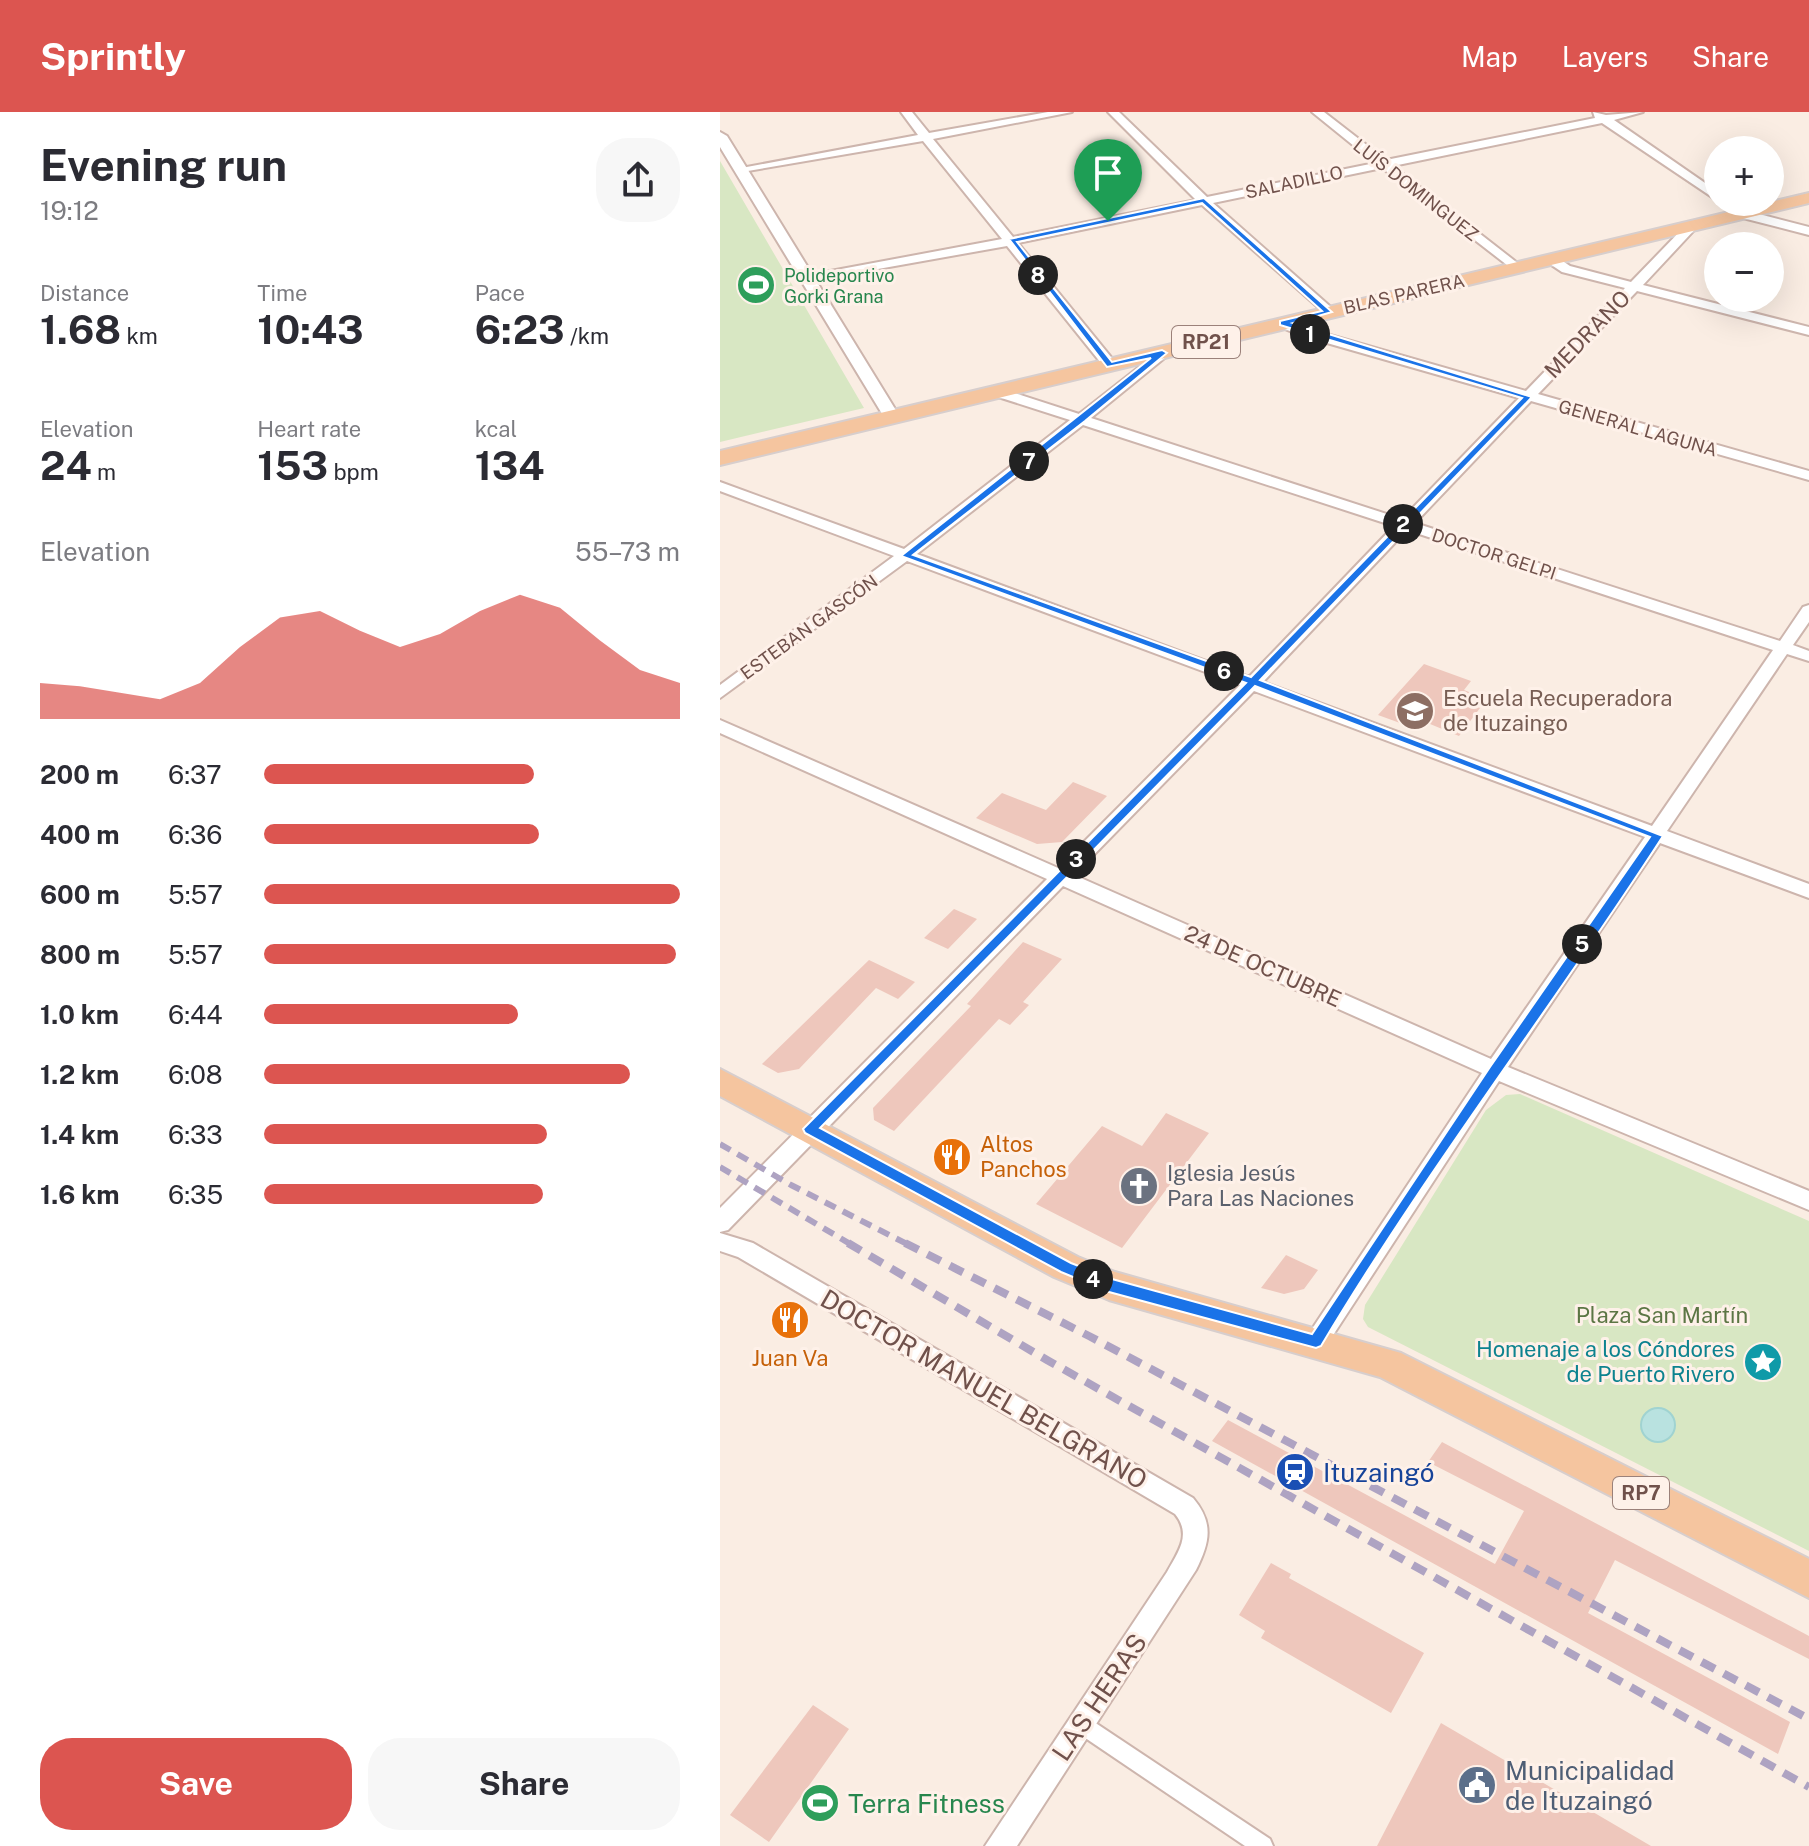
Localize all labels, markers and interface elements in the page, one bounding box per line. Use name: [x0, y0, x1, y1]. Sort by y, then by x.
text: Sprintly: [40, 34, 186, 79]
text: Map: [1461, 40, 1518, 73]
text: Layers: [1562, 40, 1648, 73]
text: Share: [1692, 40, 1769, 73]
street label: LUÍS DOMINGUEZ: [1349, 134, 1483, 245]
map controls: [1704, 136, 1784, 312]
button: +: [1704, 136, 1784, 216]
button: share: [596, 138, 680, 222]
text: Evening run: [40, 139, 287, 191]
pin: [1074, 139, 1142, 221]
icon: arrive: [1086, 151, 1130, 195]
street label: SALADILLO: [1243, 161, 1345, 203]
text: 19:12: [40, 195, 99, 226]
button: −: [1704, 232, 1784, 312]
pin: 8: [1018, 255, 1058, 295]
text: 8: [1031, 262, 1045, 288]
sports icon: Polideportivo Gorki Grana: [735, 264, 777, 306]
place label: Polideportivo Gorki Grana: [784, 265, 894, 307]
street label: BLAS PARERA: [1341, 270, 1467, 318]
text: Distance: [40, 280, 129, 306]
text: Time: [257, 280, 307, 306]
text: Pace: [475, 280, 525, 306]
street label: MEDRANO: [1539, 285, 1635, 383]
text: 1.68: [40, 306, 121, 353]
text: 10:43: [257, 306, 364, 353]
text: 6:23: [475, 306, 565, 353]
pin: 1: [1290, 314, 1330, 354]
text: 1: [1305, 321, 1315, 347]
text: km: [121, 323, 158, 349]
text: /km: [565, 323, 609, 349]
road number: RP21: [1172, 326, 1240, 358]
street label: GENERAL LAGUNA: [1556, 395, 1720, 461]
text: Elevation: [40, 416, 133, 442]
text: Heart rate: [257, 416, 361, 442]
text: kcal: [475, 416, 517, 442]
pin: 7: [1009, 441, 1049, 481]
text: 24: [40, 442, 92, 489]
text: 153: [257, 442, 328, 489]
text: 134: [475, 442, 544, 489]
text: 7: [1022, 448, 1036, 474]
text: m: [92, 459, 116, 485]
text: bpm: [328, 459, 379, 485]
pin: 2: [1383, 504, 1423, 544]
text: 2: [1396, 511, 1410, 537]
street label: DOCTOR GELPI: [1429, 524, 1559, 584]
text: Elevation: [40, 536, 150, 567]
text: 55–73 m: [575, 536, 680, 567]
street label: ESTEBAN GASCÓN: [736, 569, 882, 684]
pin: 6: [1204, 651, 1244, 691]
text: 6: [1217, 658, 1231, 684]
place label: Escuela Recuperadora de Ituzaingo: [1443, 685, 1672, 736]
school or university icon: Escuela Recuperadora de Ituzaingo: [1394, 690, 1436, 732]
text: 200 m: [40, 759, 119, 790]
text: 6:37: [168, 759, 222, 790]
text: 400 m: [40, 819, 120, 850]
text: 6:36: [168, 819, 222, 850]
pin: 3: [1056, 839, 1096, 879]
text: 3: [1069, 846, 1083, 872]
text: 600 m: [40, 879, 120, 910]
text: 5:57: [168, 879, 223, 910]
street label: 24 DE OCTUBRE: [1180, 920, 1346, 1012]
pin: 5: [1562, 924, 1602, 964]
text: 5: [1575, 931, 1589, 957]
text: 800 m: [40, 939, 120, 970]
text: 5:57: [168, 939, 223, 970]
text: 1.0 km: [40, 999, 119, 1030]
text: 6:44: [168, 999, 223, 1030]
text: 1.2 km: [40, 1059, 119, 1090]
text: 6:08: [168, 1059, 223, 1090]
text: 1.4 km: [40, 1119, 119, 1150]
text: 6:33: [168, 1119, 223, 1150]
place label: Altos Panchos: [980, 1131, 1067, 1182]
restaurant icon: Altos Panchos: [931, 1136, 973, 1178]
place label: Iglesia Jesús Para Las Naciones: [1167, 1160, 1354, 1211]
church icon: Iglesia Jesús Para Las Naciones: [1118, 1165, 1160, 1207]
text: 1.6 km: [40, 1179, 120, 1210]
text: 6:35: [168, 1179, 223, 1210]
pin: 4: [1073, 1259, 1113, 1299]
text: 4: [1086, 1266, 1100, 1292]
street label: DOCTOR MANUEL BELGRANO: [815, 1283, 1153, 1495]
restaurant icon: Juan Va: [769, 1299, 811, 1341]
park label: Plaza San Martín: [1576, 1302, 1748, 1328]
place label: Homenaje a los Cóndores de Puerto Rivero: [1476, 1336, 1735, 1387]
place icon: Homenaje a los Cóndores de Puerto Rivero: [1742, 1341, 1784, 1383]
place label: Juan Va: [751, 1345, 829, 1371]
station icon: Ituzaingó: [1274, 1451, 1316, 1493]
place label: Ituzaingó: [1323, 1457, 1434, 1488]
road number: RP7: [1613, 1477, 1669, 1509]
street label: LAS HERAS: [1045, 1628, 1153, 1766]
button: Save: [40, 1738, 352, 1830]
button: Share: [368, 1738, 680, 1830]
place label: Municipalidad de Ituzaingó: [1505, 1755, 1675, 1816]
public building icon: Municipalidad de Ituzaingó: [1456, 1764, 1498, 1806]
sports icon: Terra Fitness: [799, 1782, 841, 1824]
place label: Terra Fitness: [848, 1788, 1005, 1819]

